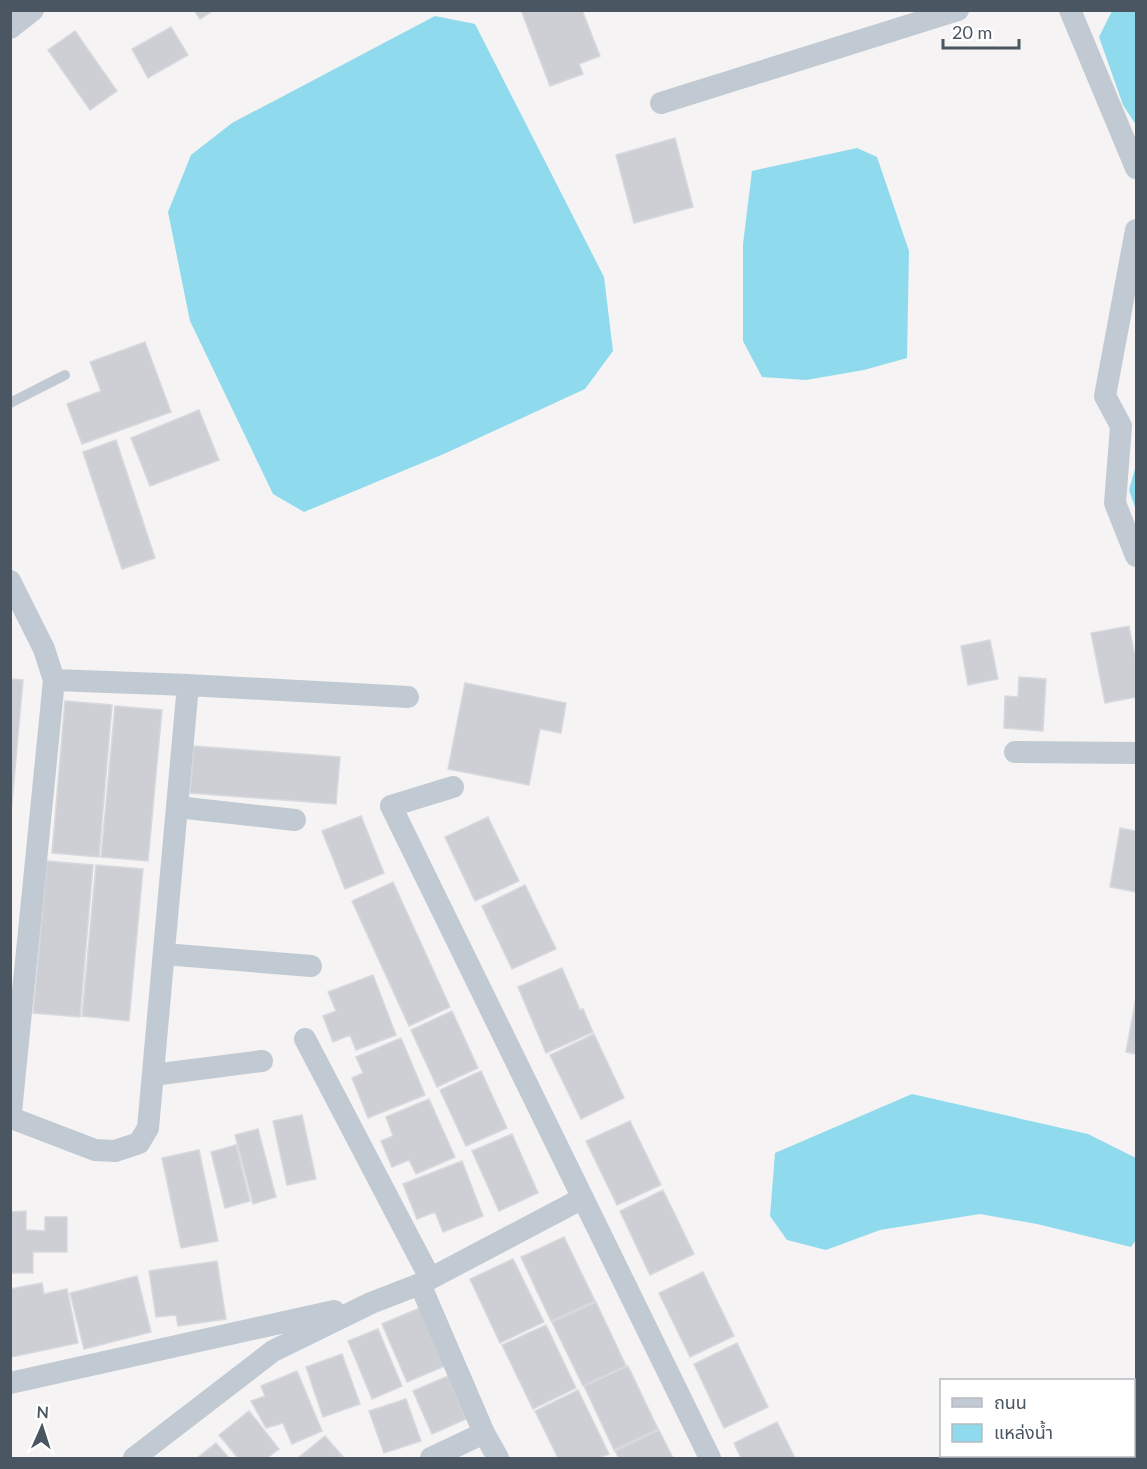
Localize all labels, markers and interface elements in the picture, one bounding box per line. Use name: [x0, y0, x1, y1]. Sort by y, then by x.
scale bar: [943, 12, 1020, 50]
text: 20 m: [952, 21, 992, 43]
legend: [940, 1379, 1135, 1457]
text: ถนน: [994, 1391, 1027, 1413]
north arrow: [12, 1397, 72, 1457]
text: N: [36, 1402, 49, 1421]
text: แหล่งน้ำ: [994, 1420, 1053, 1443]

